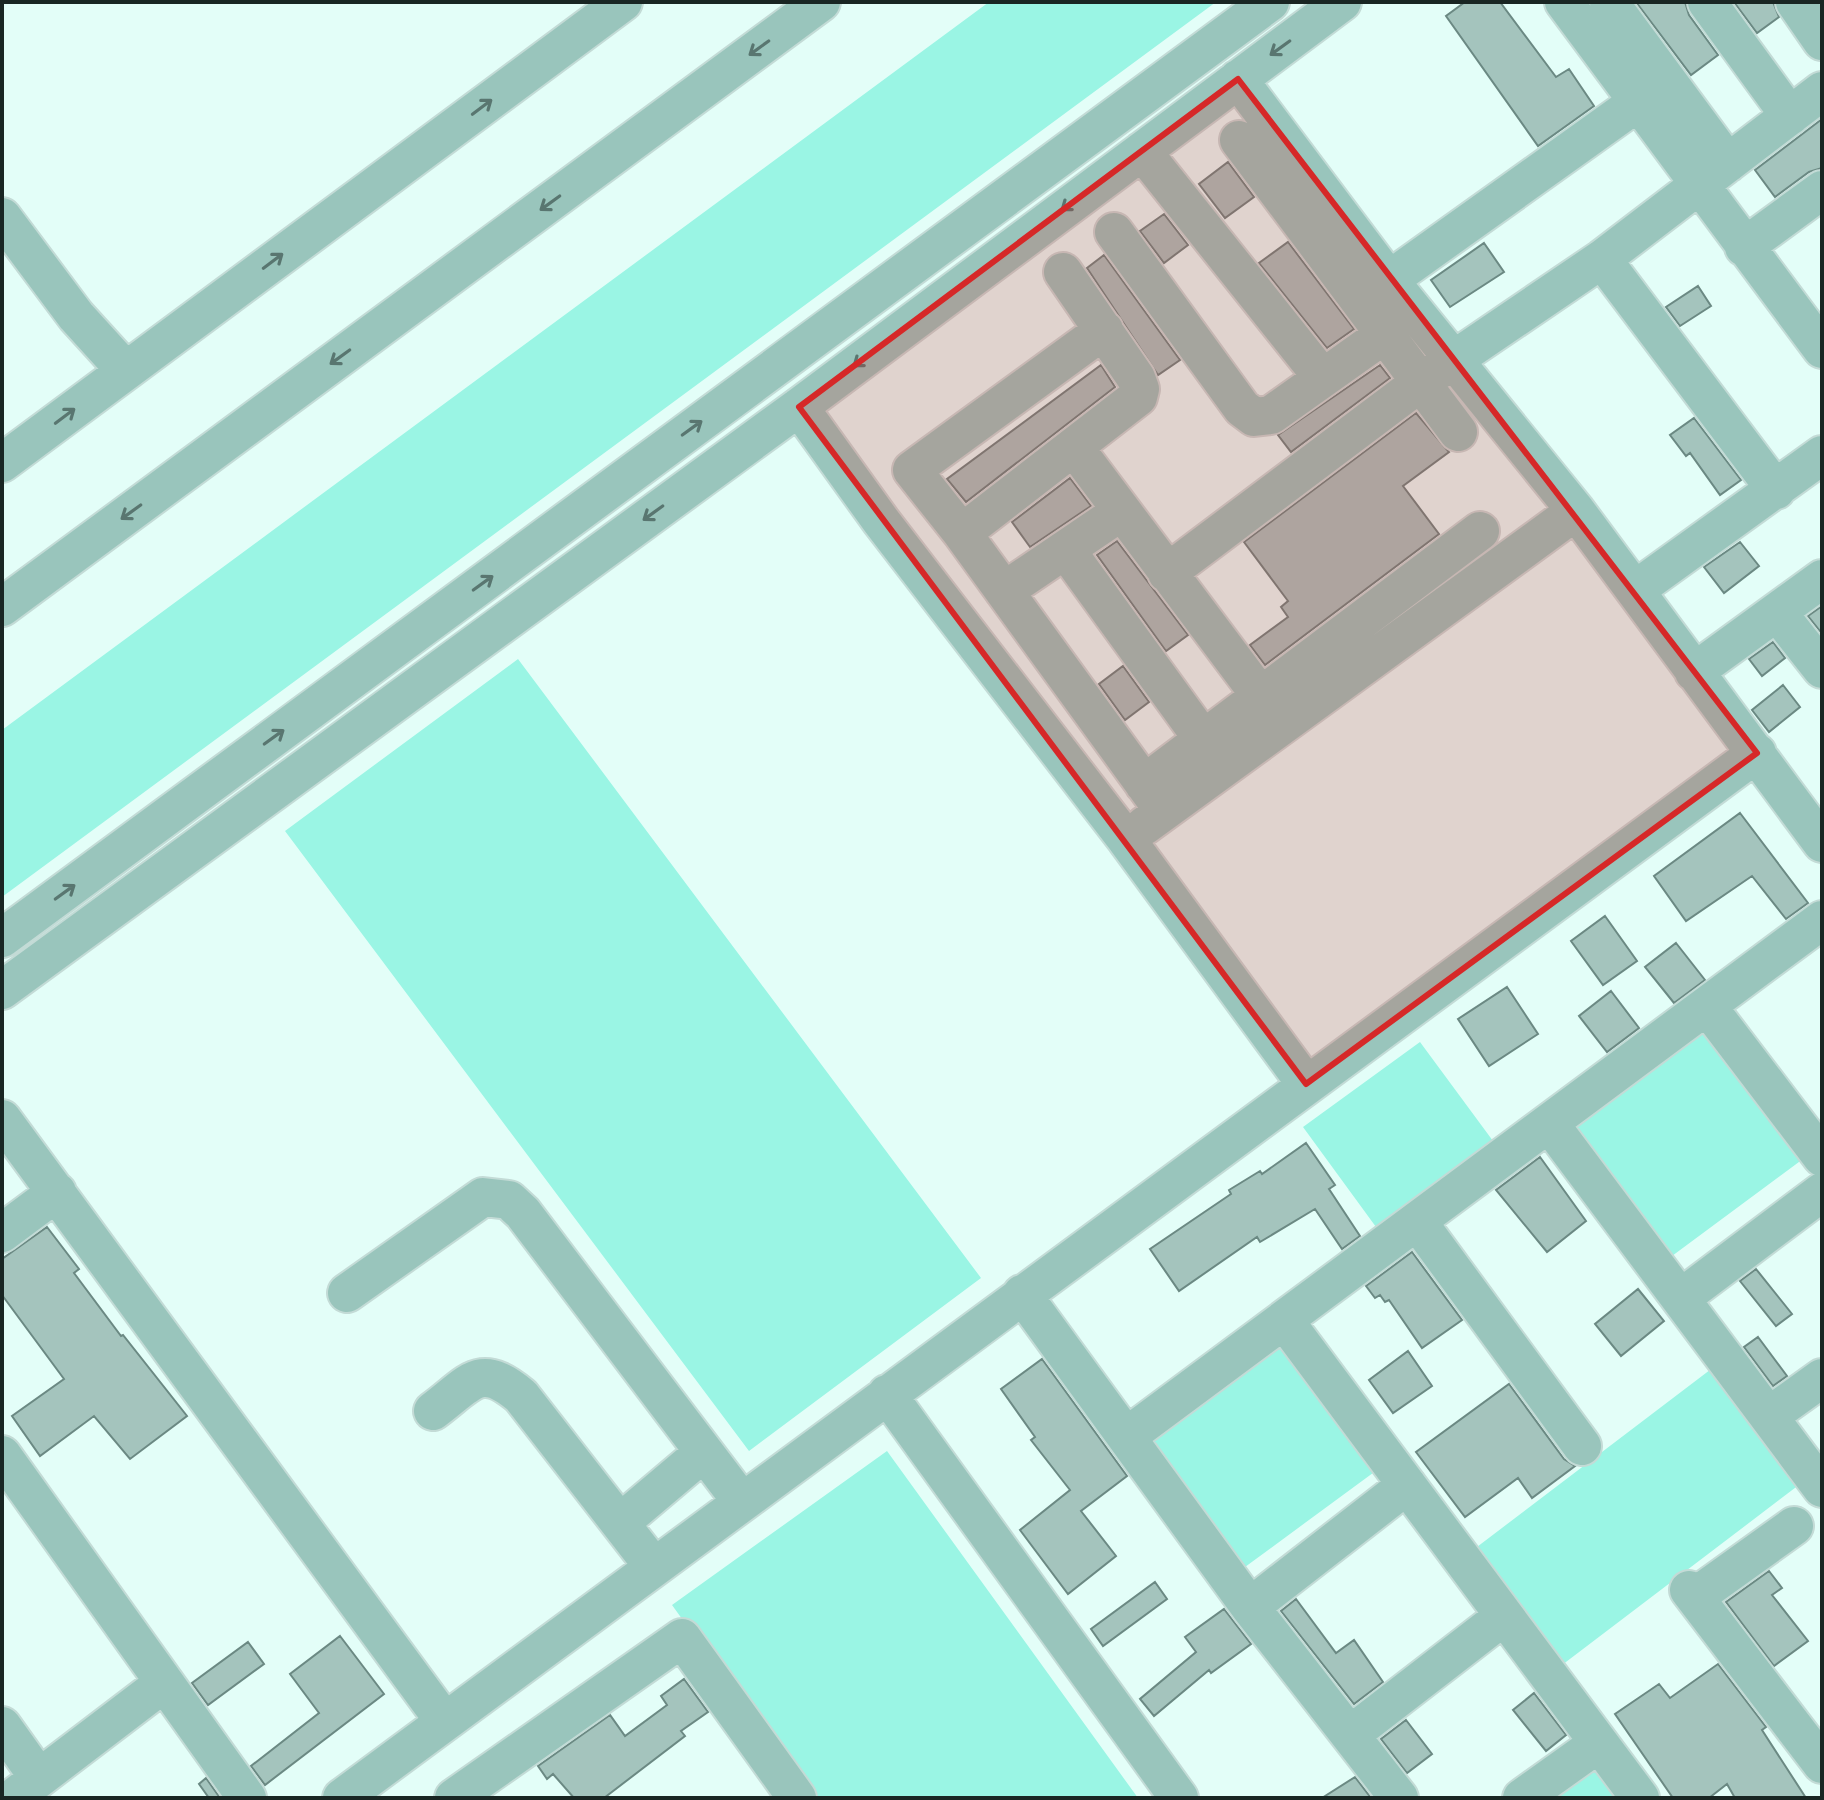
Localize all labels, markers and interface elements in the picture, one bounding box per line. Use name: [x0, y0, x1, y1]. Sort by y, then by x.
one-way arrow: [748, 40, 770, 57]
one-way arrow: [1269, 40, 1291, 57]
one-way arrow: [471, 98, 493, 115]
one-way arrow: [539, 195, 561, 211]
one-way arrow: [1061, 195, 1082, 212]
one-way arrow: [262, 253, 284, 270]
one-way arrow: [330, 349, 352, 366]
one-way arrow: [852, 351, 874, 367]
one-way arrow: [53, 408, 75, 425]
one-way arrow: [681, 420, 702, 437]
one-way arrow: [121, 504, 143, 520]
one-way arrow: [643, 505, 665, 521]
one-way arrow: [472, 574, 493, 591]
one-way arrow: [263, 729, 284, 746]
one-way arrow: [53, 883, 75, 900]

